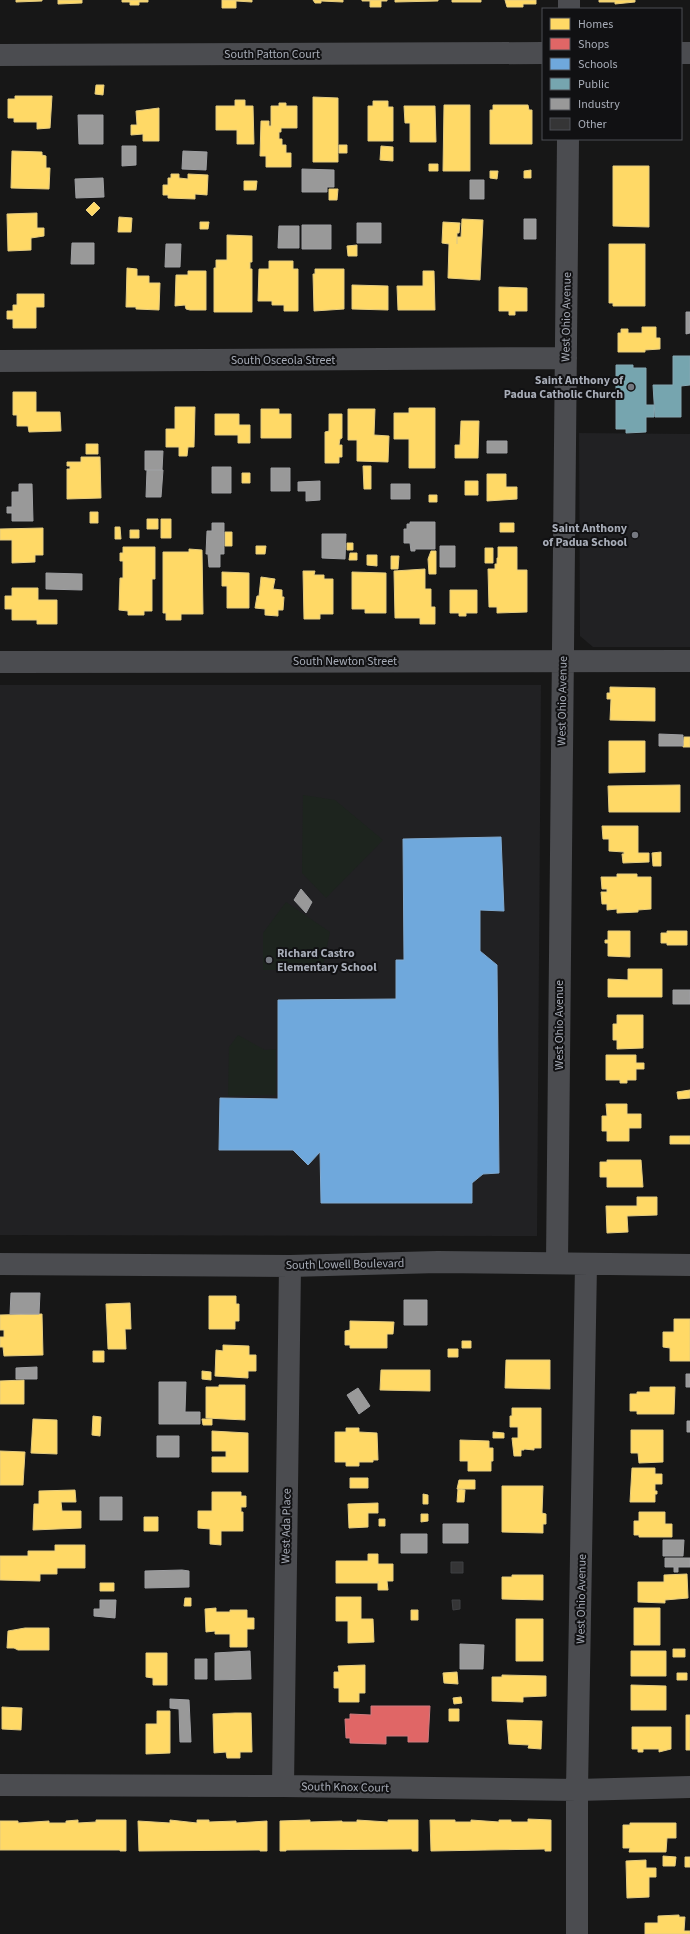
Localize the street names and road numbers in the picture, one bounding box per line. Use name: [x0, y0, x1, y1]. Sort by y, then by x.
street label: South Patton Court: [224, 46, 320, 63]
street label: West Ohio Avenue: [557, 272, 576, 362]
street label: South Osceola Street: [231, 352, 335, 369]
street label: South Newton Street: [293, 653, 397, 670]
street label: West Ohio Avenue: [553, 656, 572, 746]
street label: West Ohio Avenue: [551, 980, 568, 1070]
street label: South Lowell Boulevard: [285, 1255, 405, 1274]
street label: West Ada Place: [277, 1488, 296, 1564]
street label: West Ohio Avenue: [572, 1554, 591, 1644]
street label: South Knox Court: [301, 1778, 389, 1797]

